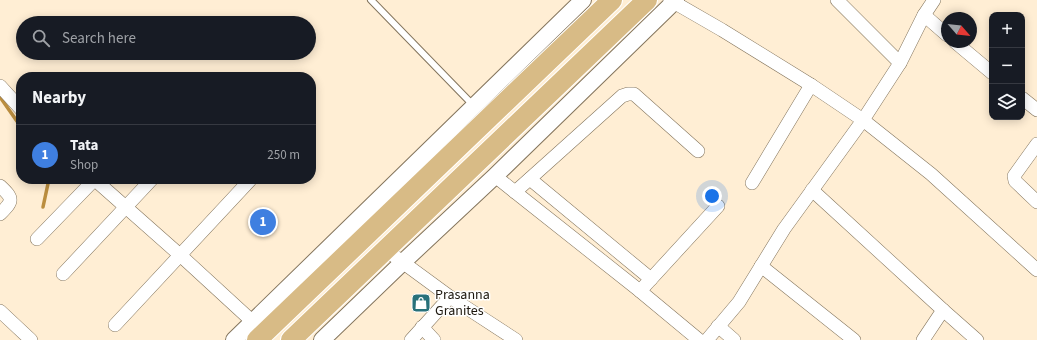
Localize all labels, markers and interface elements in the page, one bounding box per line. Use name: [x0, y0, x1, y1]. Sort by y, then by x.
north arrow: [941, 12, 977, 48]
map controls: [989, 12, 1025, 120]
button: +: [989, 12, 1025, 48]
search box: [16, 16, 316, 60]
icon: search: [30, 27, 52, 49]
text: Search here: [62, 28, 136, 49]
button: −: [989, 48, 1025, 84]
button: layers: [989, 84, 1025, 120]
text: Nearby: [32, 86, 86, 110]
text: Tata: [70, 135, 98, 156]
text: 1: [42, 146, 48, 164]
text: 250 m: [267, 146, 300, 164]
text: Shop: [70, 156, 98, 174]
your location: [702, 186, 722, 206]
pin: 1: [250, 207, 276, 237]
place label: Prasanna Granites: [435, 285, 490, 321]
shop icon: Prasanna Granites: [410, 292, 432, 314]

